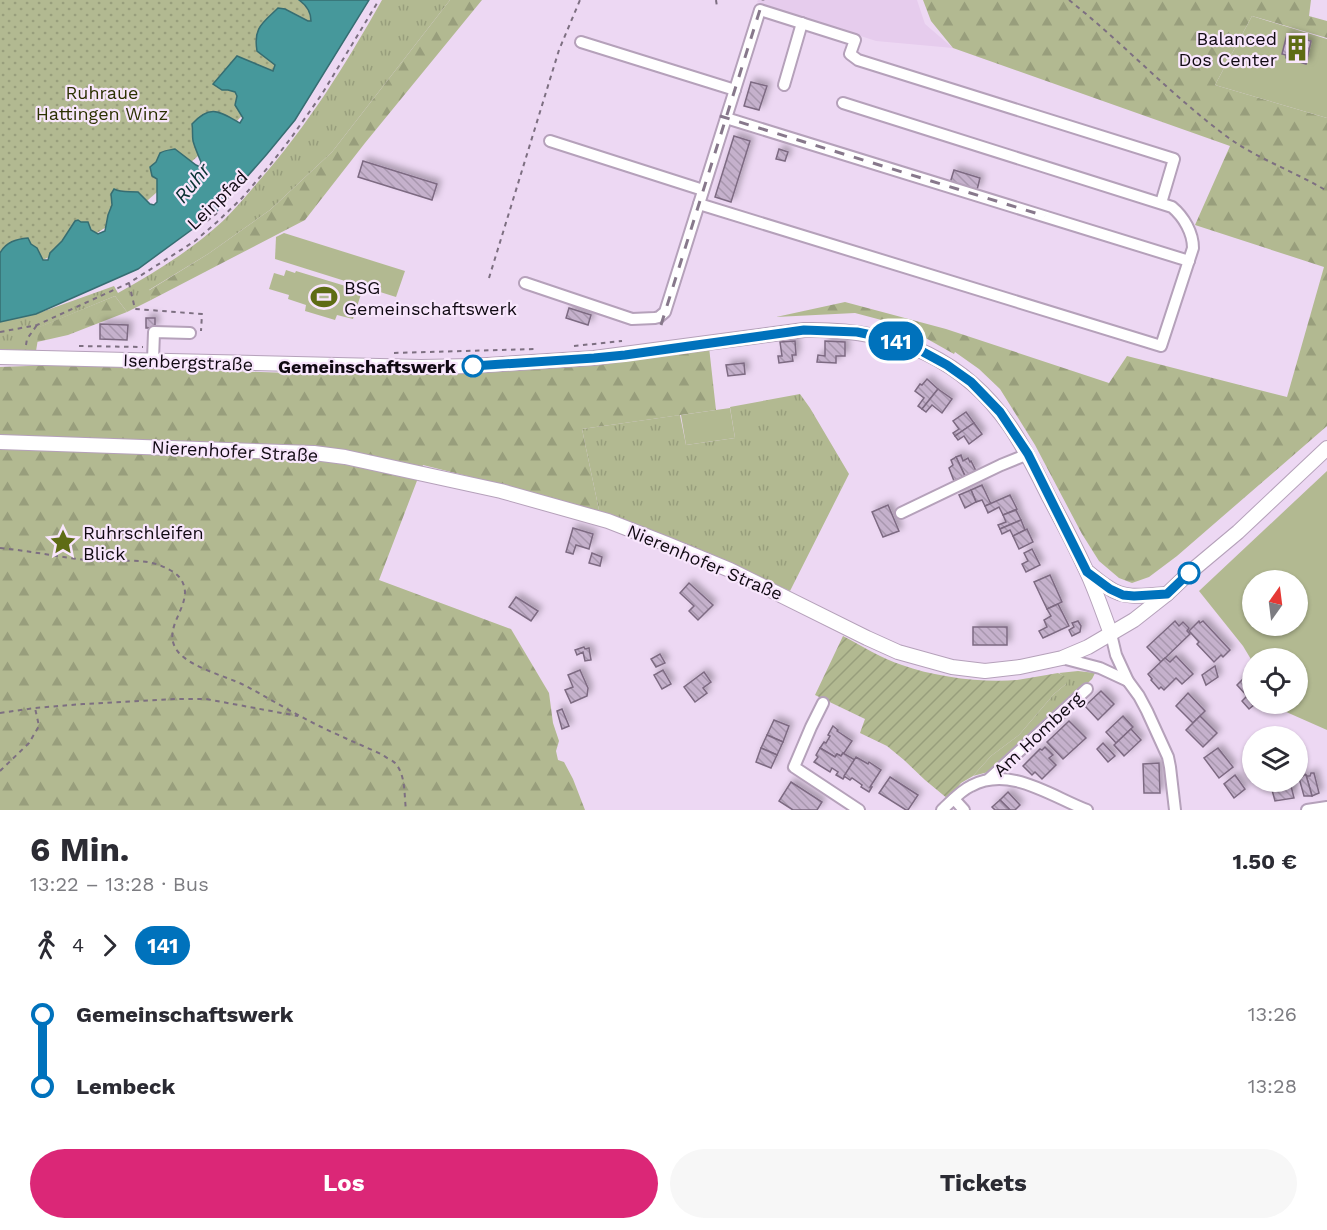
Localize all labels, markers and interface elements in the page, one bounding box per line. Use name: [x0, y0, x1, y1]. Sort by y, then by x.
place label: Balanced Dos Center: [1179, 28, 1277, 70]
building icon: Balanced Dos Center: [1282, 33, 1312, 63]
park label: Ruhraue Hattingen Winz: [36, 82, 168, 124]
water label: Ruhr: [169, 157, 216, 208]
street label: Leinpfad: [182, 166, 252, 234]
place label: BSG Gemeinschaftswerk: [344, 277, 517, 319]
sports icon: BSG Gemeinschaftswerk: [309, 282, 339, 312]
line badge: 141: [862, 322, 930, 360]
text: 141: [880, 329, 912, 354]
street label: Isenbergstraße: [123, 349, 253, 375]
marker: Gemeinschaftswerk: [462, 355, 484, 377]
place label: Gemeinschaftswerk: [278, 356, 457, 377]
street label: Nierenhofer Straße: [151, 436, 319, 466]
street label: Nierenhofer Straße: [624, 520, 786, 604]
place label: Ruhrschleifen Blick: [83, 522, 204, 564]
place icon: Ruhrschleifen Blick: [48, 527, 78, 557]
unlabelled marker: [1178, 562, 1200, 584]
north arrow: [1242, 570, 1308, 636]
map controls: [1242, 570, 1308, 792]
button: locate: [1242, 648, 1308, 714]
street label: Am Homberg: [989, 687, 1087, 781]
button: layers: [1242, 726, 1308, 792]
text: 6 Min.: [30, 830, 129, 869]
text: 1.50 €: [1232, 849, 1297, 874]
text: 13:22 – 13:28 · Bus: [30, 872, 209, 896]
icon: walk: [30, 929, 63, 962]
icon: forward: [93, 929, 126, 962]
text: 4: [72, 933, 84, 957]
text: 141: [147, 933, 178, 958]
text: Gemeinschaftswerk: [76, 1002, 293, 1027]
text: 13:26: [1248, 1002, 1297, 1026]
text: Lembeck: [76, 1074, 175, 1099]
text: 13:28: [1248, 1074, 1297, 1098]
button: Los: [30, 1149, 658, 1218]
button: Tickets: [670, 1149, 1297, 1218]

